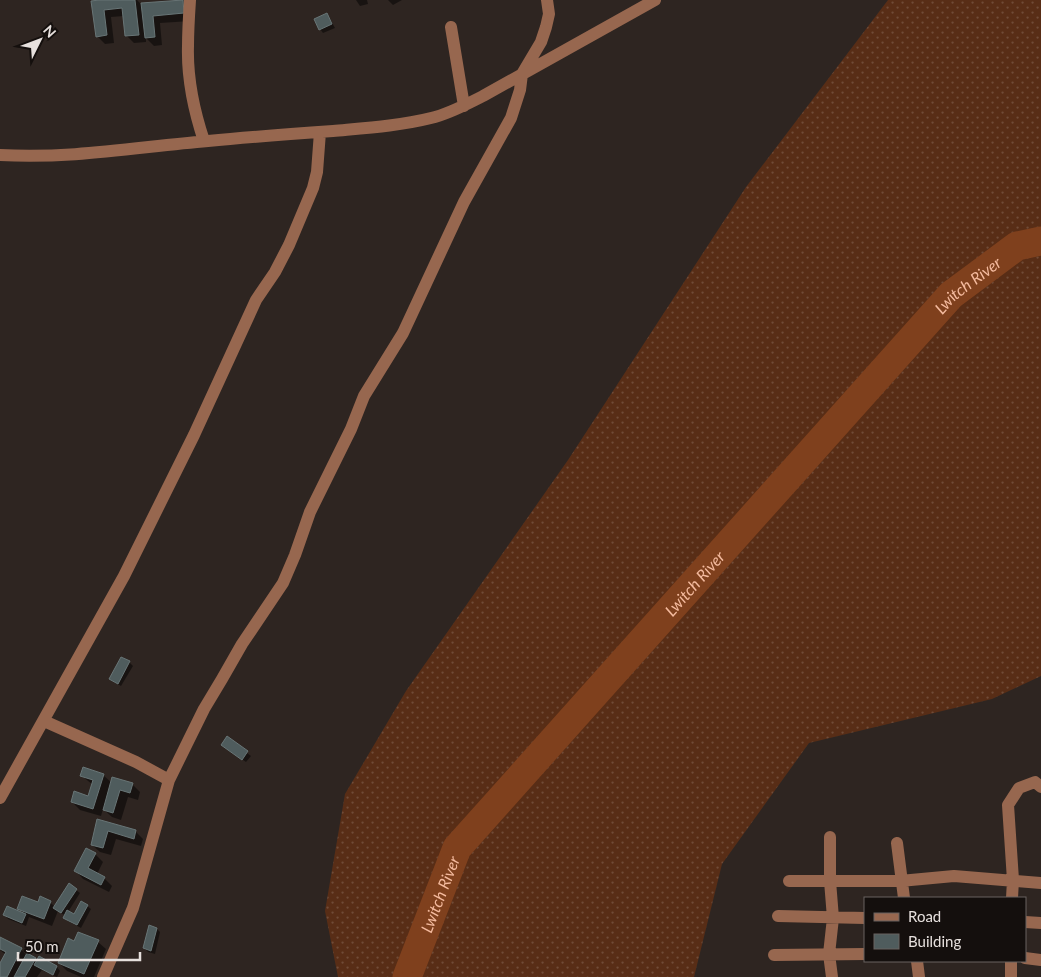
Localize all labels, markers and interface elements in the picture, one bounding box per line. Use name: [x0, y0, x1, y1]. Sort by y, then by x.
north arrow: [15, 15, 65, 65]
text: N: [40, 21, 60, 41]
water label: Lwitch River: [930, 252, 1005, 317]
water label: Lwitch River: [660, 546, 728, 619]
water label: Lwitch River: [416, 853, 463, 935]
legend: [864, 897, 1026, 962]
text: Road: [908, 907, 941, 925]
scale bar: [18, 930, 140, 962]
text: Building: [908, 932, 961, 950]
text: 50 m: [25, 937, 59, 955]

